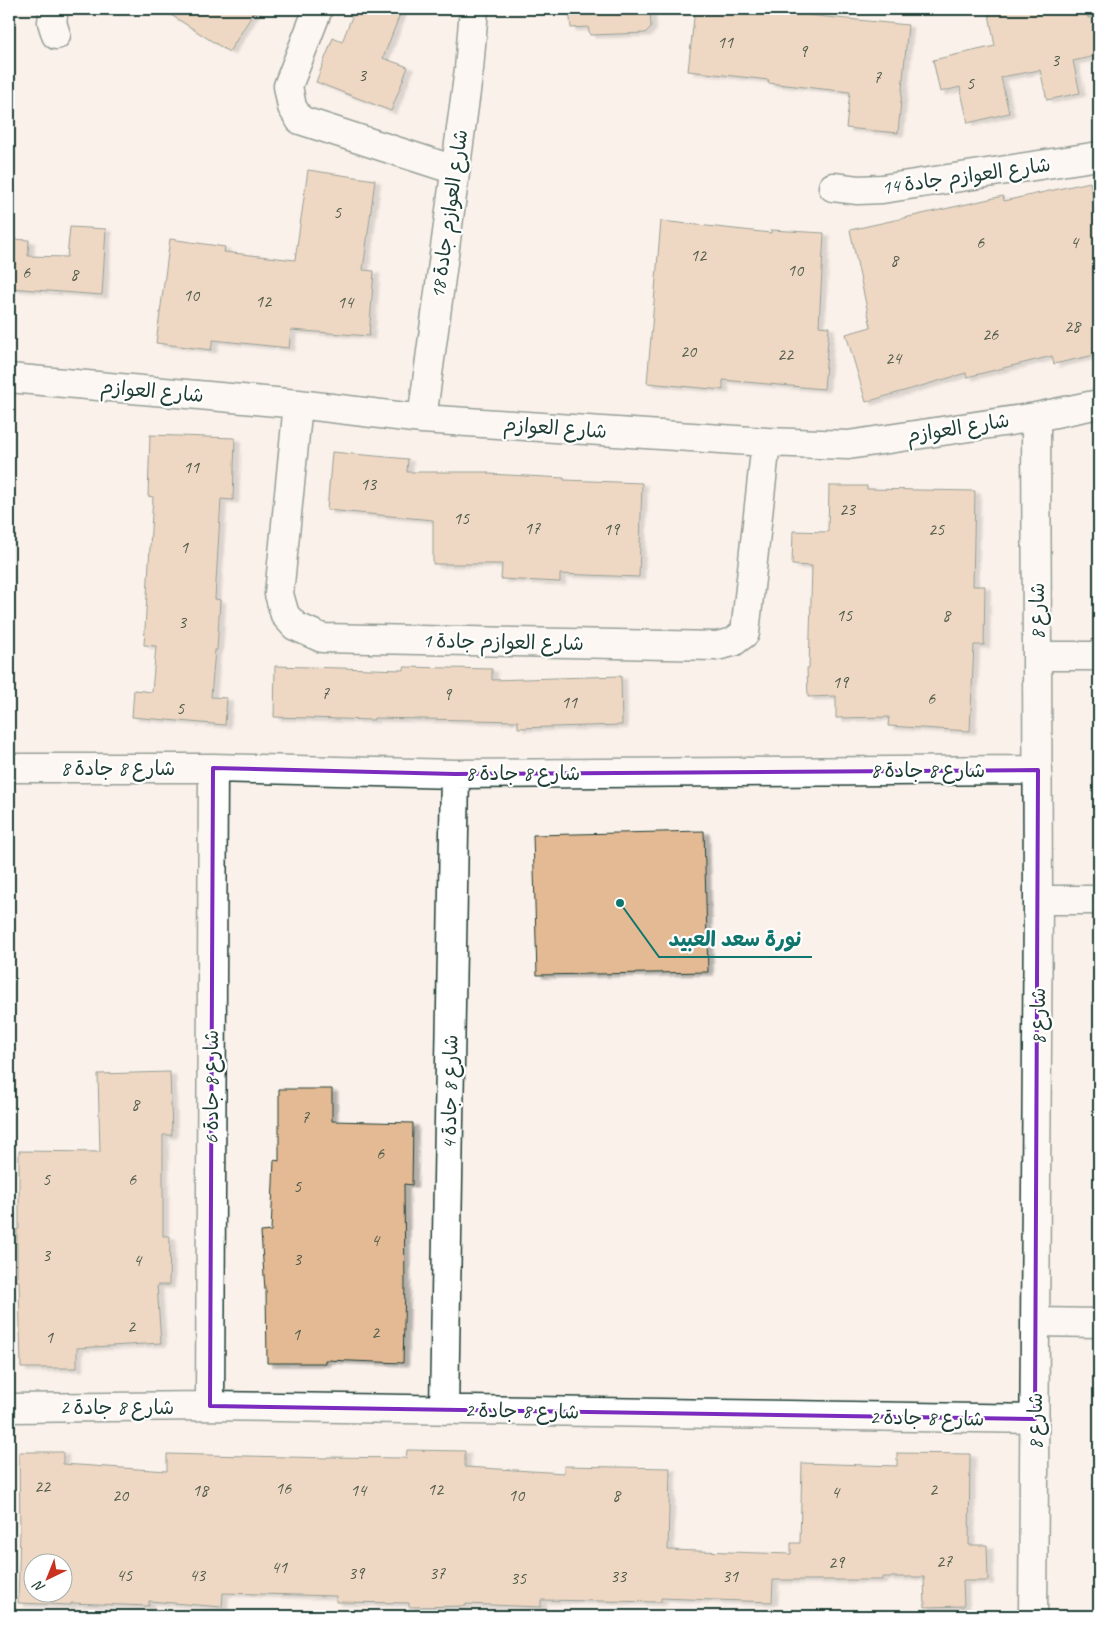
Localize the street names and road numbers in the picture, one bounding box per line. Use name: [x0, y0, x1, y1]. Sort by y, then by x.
street label: شارع العوازم جادة 18: [425, 128, 476, 301]
street label: شارع العوازم جادة 14: [880, 152, 1053, 203]
street label: شارع العوازم: [99, 374, 205, 411]
street label: شارع العوازم: [905, 408, 1012, 451]
street label: شارع العوازم: [502, 412, 608, 447]
street label: شارع 8: [1025, 582, 1051, 640]
street label: شارع العوازم جادة 1: [422, 628, 584, 659]
street label: شارع 8 جادة 8: [61, 756, 175, 782]
street label: شارع 8 جادة 8: [871, 758, 985, 784]
street label: شارع 8 جادة 8: [466, 761, 580, 787]
street label: شارع 8: [1026, 987, 1052, 1045]
street label: شارع 8 جادة 6: [199, 1030, 225, 1144]
street label: شارع 8 جادة 4: [437, 1034, 464, 1150]
street label: شارع 8: [1023, 1392, 1049, 1450]
street label: شارع 8 جادة 2: [60, 1395, 174, 1421]
street label: شارع 8 جادة 2: [464, 1398, 580, 1425]
street label: شارع 8 جادة 2: [869, 1405, 985, 1432]

